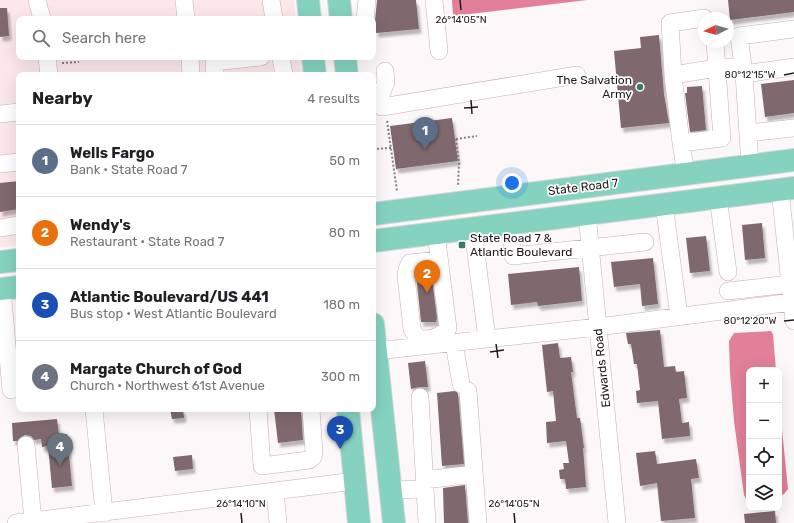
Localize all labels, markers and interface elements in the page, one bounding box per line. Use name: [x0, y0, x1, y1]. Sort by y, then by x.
north arrow: [698, 12, 734, 48]
text: 26°14'05"N: [435, 14, 487, 26]
search box: [16, 16, 376, 60]
icon: search: [30, 27, 52, 49]
text: Search here: [62, 29, 146, 47]
text: 80°12'15"W: [725, 69, 775, 81]
place label: The Salvation Army: [557, 73, 632, 101]
marker: The Salvation Army: [635, 82, 645, 92]
text: Nearby: [32, 88, 93, 108]
text: 4 results: [307, 91, 360, 106]
pin: 1: [412, 117, 438, 150]
text: Wells Fargo: [70, 144, 154, 162]
text: 1: [42, 153, 48, 168]
text: 50 m: [329, 153, 360, 168]
text: Bank · State Road 7: [70, 162, 187, 177]
your location: [502, 173, 522, 193]
street label: State Road 7: [547, 176, 619, 198]
text: Wendy's: [70, 216, 131, 234]
text: 2: [41, 225, 49, 240]
text: 80 m: [329, 225, 360, 240]
place label: State Road 7 & Atlantic Boulevard: [470, 231, 572, 259]
text: Restaurant · State Road 7: [70, 234, 224, 249]
marker: State Road 7 & Atlantic Boulevard: [457, 240, 467, 250]
pin: 2: [414, 260, 440, 293]
text: Atlantic Boulevard/US 441: [70, 288, 269, 306]
text: 3: [41, 297, 49, 312]
text: 180 m: [323, 297, 360, 312]
text: Bus stop · West Atlantic Boulevard: [70, 306, 277, 321]
text: 80°12'20"W: [724, 315, 776, 327]
street label: Edwards Road: [591, 328, 613, 408]
text: Margate Church of God: [70, 360, 242, 378]
map controls: [746, 367, 782, 511]
button: +: [746, 367, 782, 403]
text: 4: [41, 369, 49, 384]
text: 300 m: [321, 369, 360, 384]
text: Church · Northwest 61st Avenue: [70, 378, 265, 393]
button: −: [746, 403, 782, 439]
pin: 3: [327, 416, 353, 449]
pin: 4: [47, 433, 73, 466]
button: locate: [746, 439, 782, 475]
button: layers: [746, 475, 782, 511]
text: 26°14'10"N: [216, 498, 266, 510]
text: 26°14'05"N: [488, 498, 540, 510]

